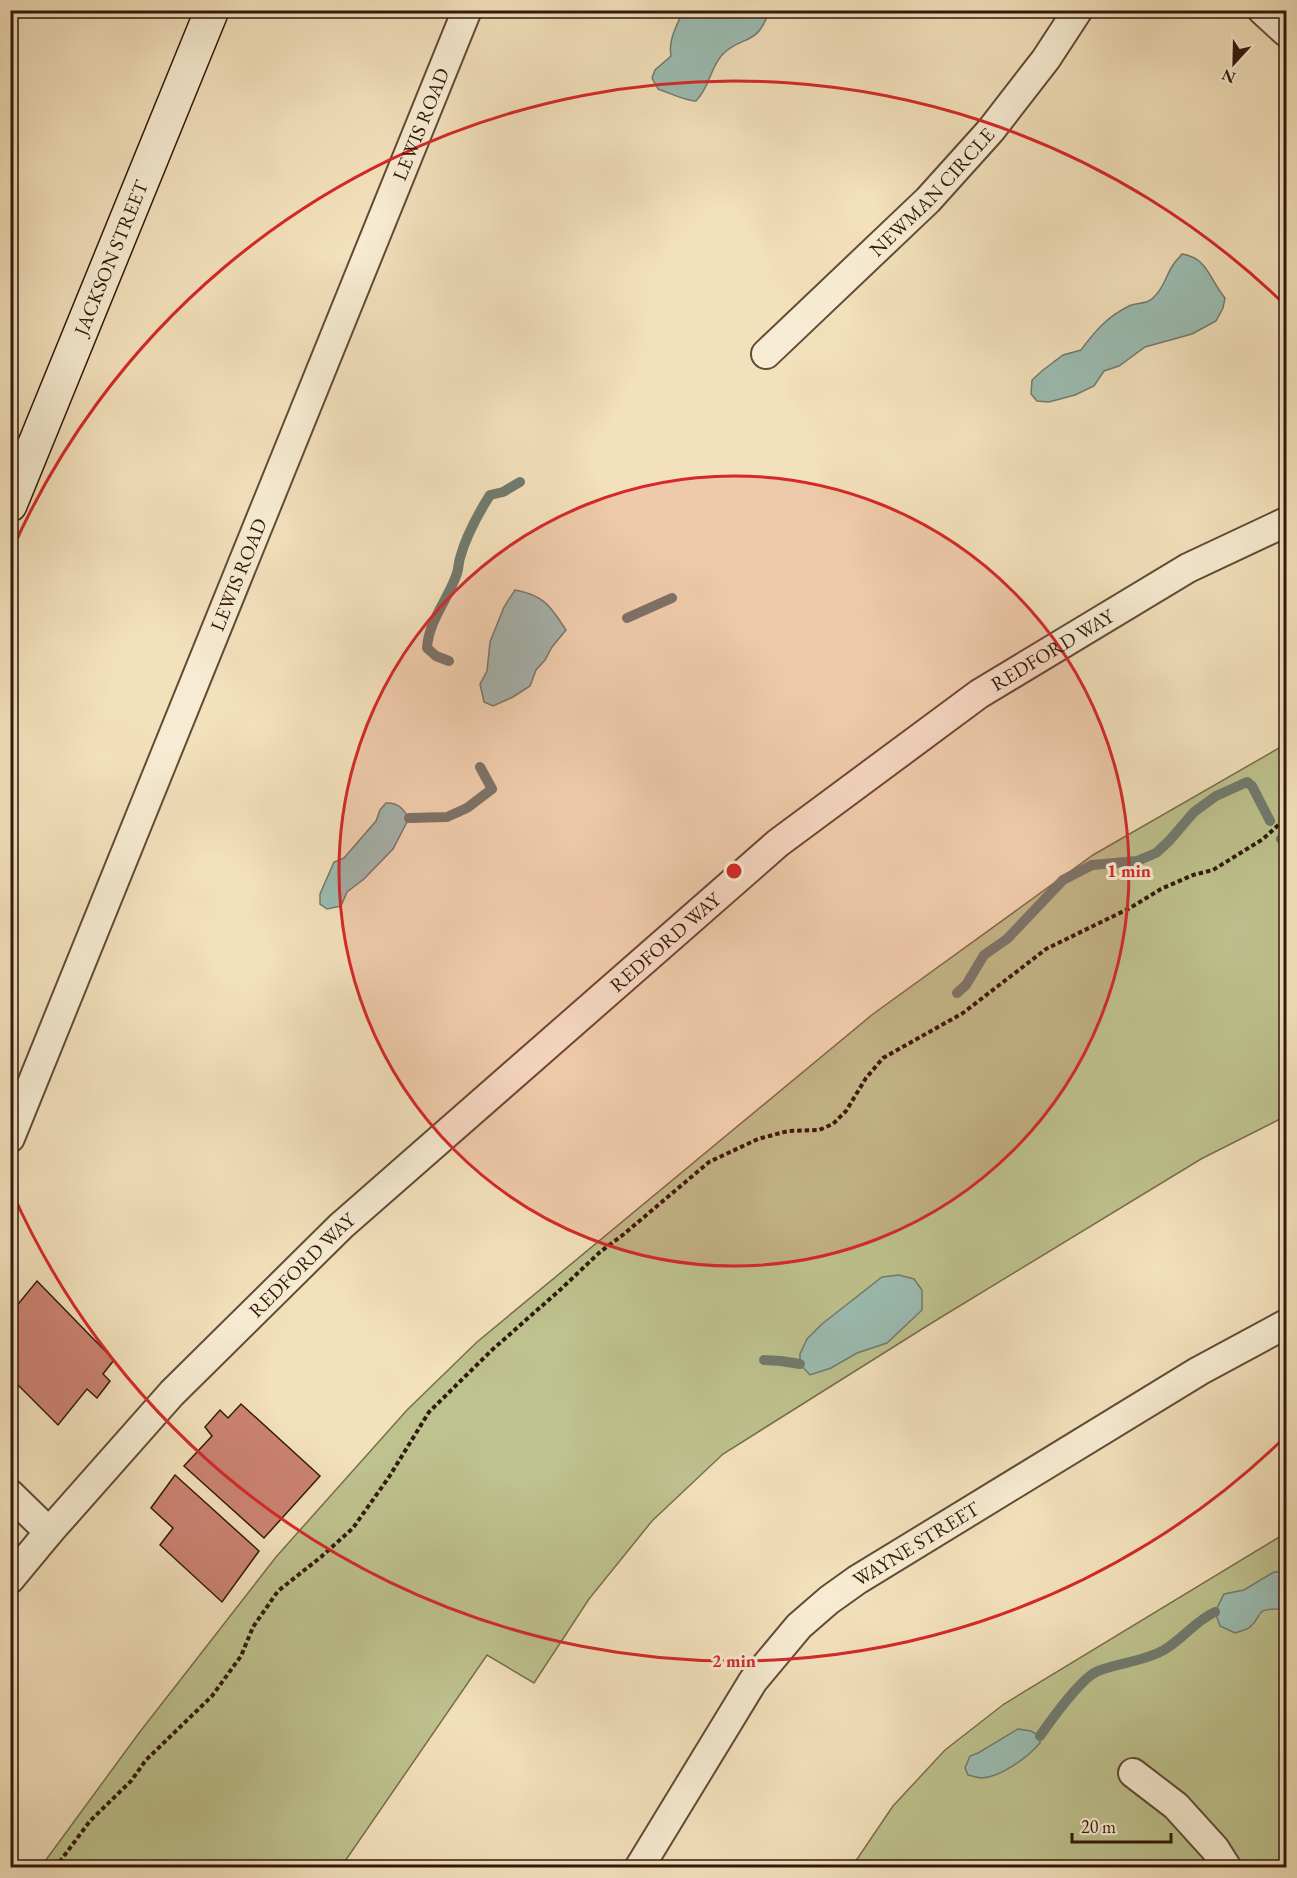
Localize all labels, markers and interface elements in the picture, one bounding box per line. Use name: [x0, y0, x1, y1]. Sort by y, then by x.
north arrow: [1204, 33, 1264, 93]
street label: LEWIS ROAD: [386, 64, 455, 184]
text: N: [1219, 64, 1239, 89]
street label: NEWMAN CIRCLE: [864, 122, 1000, 262]
street label: JACKSON STREET: [67, 176, 154, 341]
street label: LEWIS ROAD: [204, 514, 273, 635]
street label: REDFORD WAY: [986, 602, 1120, 697]
text: 1 min: [1107, 859, 1151, 882]
centre of rings: [724, 861, 744, 881]
street label: REDFORD WAY: [604, 886, 727, 998]
street label: REDFORD WAY: [243, 1206, 361, 1323]
street label: WAYNE STREET: [848, 1495, 985, 1592]
text: 2 min: [712, 1649, 756, 1672]
scale bar: [1072, 1806, 1171, 1844]
text: 20 m: [1081, 1815, 1116, 1838]

